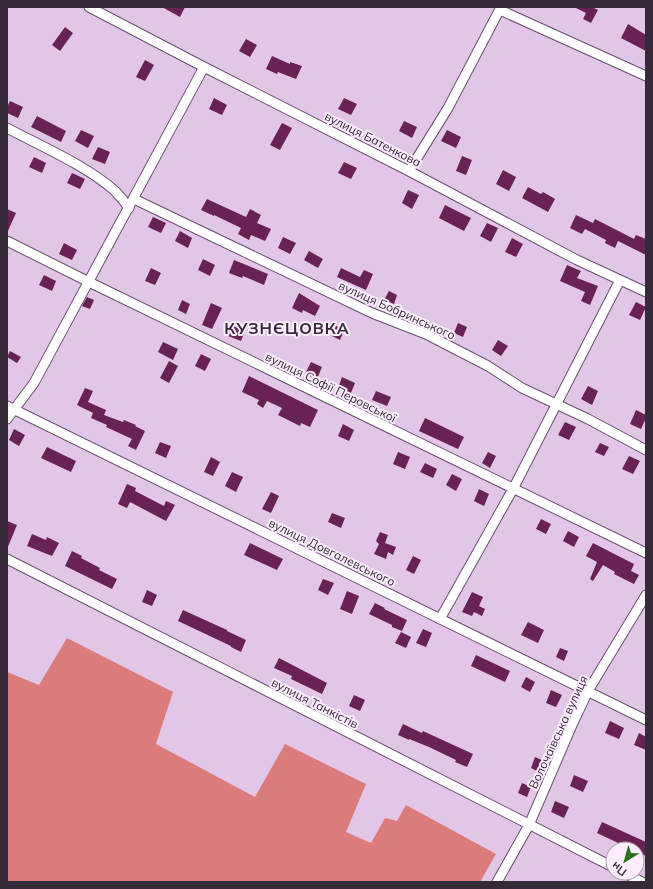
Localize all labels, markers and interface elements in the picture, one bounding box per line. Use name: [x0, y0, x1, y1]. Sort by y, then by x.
street label: вулиця Батенкова: [322, 108, 424, 170]
street label: вулиця Бобринського: [336, 277, 458, 343]
district label: КУЗНЄЦОВКА: [224, 318, 350, 338]
street label: вулиця Софії Перовської: [263, 349, 400, 426]
street label: вулиця Довгалевського: [266, 515, 398, 589]
street label: Волочаївська вулиця: [525, 673, 591, 791]
street label: вулиця Танкістів: [269, 675, 361, 731]
north arrow: [605, 841, 645, 881]
text: Пн: [609, 859, 629, 879]

